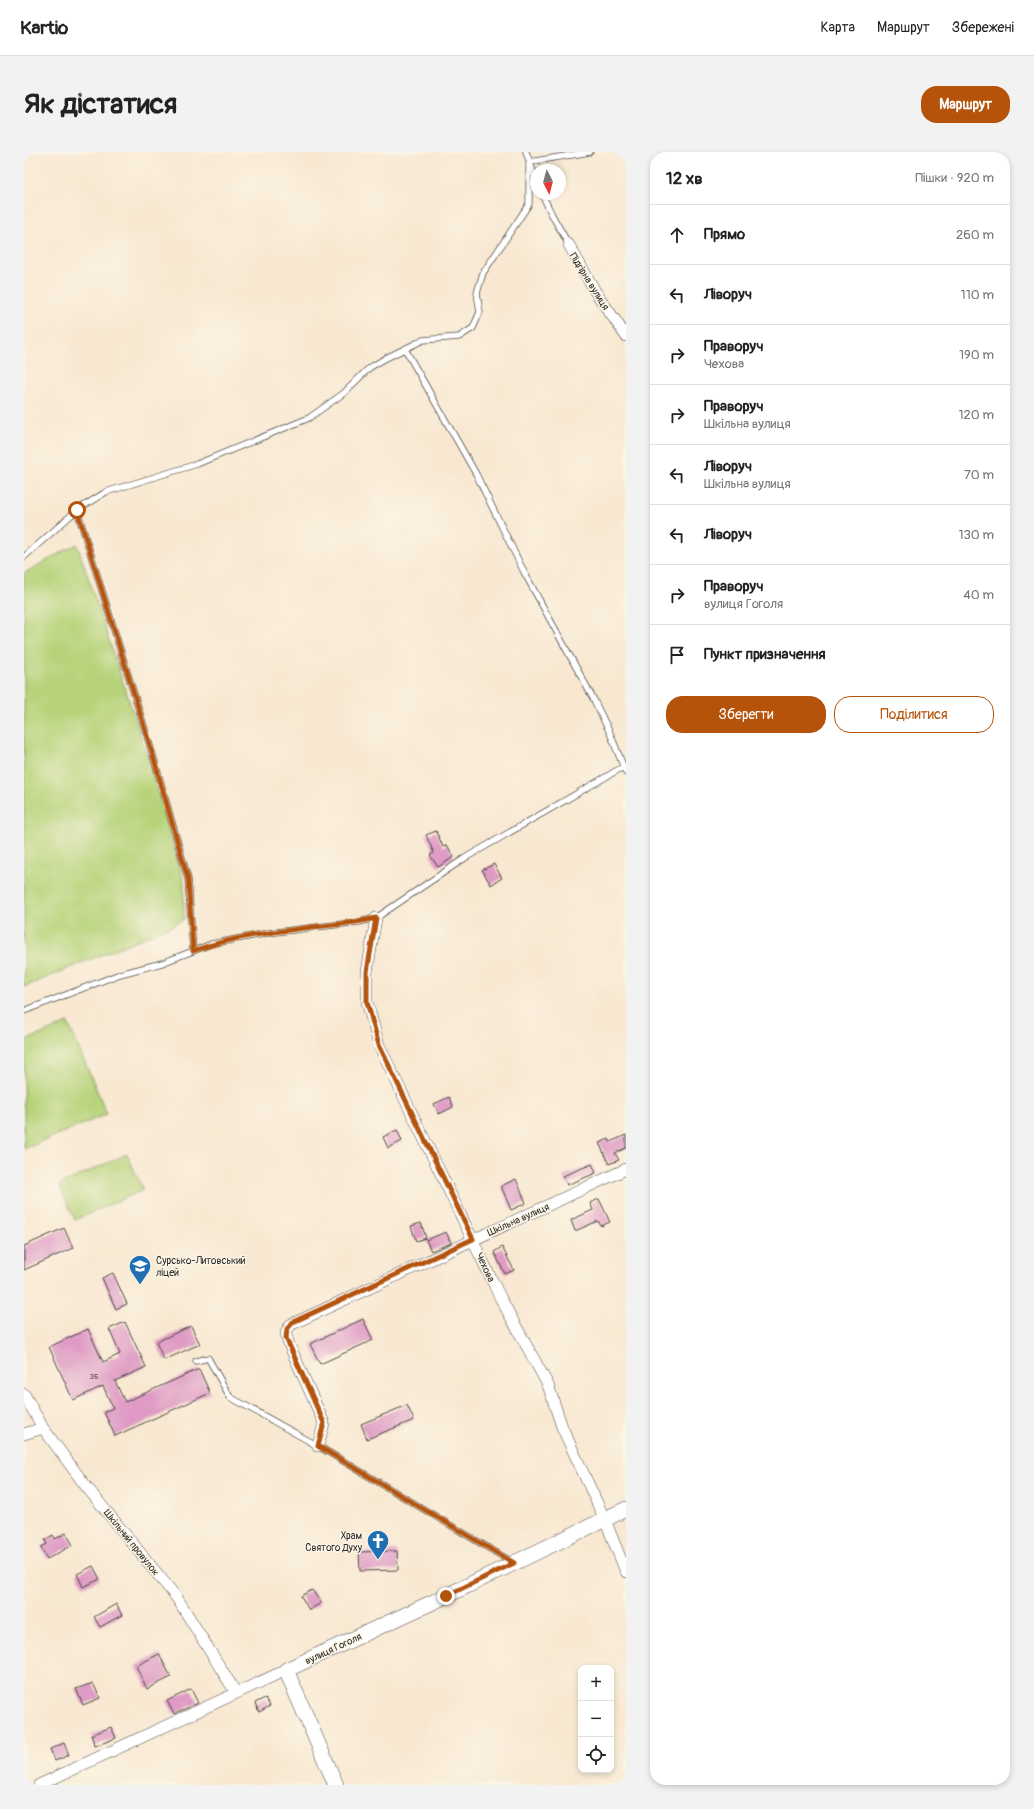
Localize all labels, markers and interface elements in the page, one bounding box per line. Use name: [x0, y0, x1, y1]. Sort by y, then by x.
text: Kartio: [20, 16, 68, 40]
text: Карта: [820, 19, 855, 36]
text: Маршрут: [877, 19, 930, 36]
text: Збережені: [952, 19, 1014, 36]
button: Маршрут: [921, 86, 1010, 123]
text: Як дістатися: [24, 87, 177, 122]
north arrow: [530, 164, 566, 200]
text: 12 хв: [666, 168, 703, 189]
text: Пішки · 920 m: [915, 170, 994, 186]
icon: ahead: [666, 224, 688, 246]
text: Прямо: [704, 225, 745, 244]
text: 260 m: [956, 227, 994, 243]
street label: Підгірна вулиця: [567, 251, 612, 313]
icon: left: [666, 284, 688, 306]
text: Ліворуч: [704, 285, 752, 304]
text: 110 m: [961, 287, 994, 303]
text: Праворуч: [704, 337, 764, 356]
icon: right: [666, 344, 688, 366]
text: 190 m: [959, 347, 994, 363]
text: Чехова: [704, 356, 744, 372]
text: Праворуч: [704, 397, 764, 416]
icon: right: [666, 404, 688, 426]
text: 120 m: [958, 407, 994, 423]
text: Шкільна вулиця: [704, 416, 791, 432]
text: Ліворуч: [704, 457, 752, 476]
icon: left: [666, 464, 688, 486]
text: 70 m: [964, 467, 994, 483]
text: Шкільна вулиця: [704, 476, 791, 492]
route start: [68, 501, 86, 519]
icon: left: [666, 524, 688, 546]
text: Ліворуч: [704, 525, 752, 544]
text: 130 m: [958, 527, 994, 543]
text: Праворуч: [704, 577, 764, 596]
icon: right: [666, 584, 688, 606]
text: 40 m: [963, 587, 994, 603]
text: вулиця Гоголя: [704, 596, 783, 612]
icon: arrive: [666, 644, 688, 666]
text: Пункт призначення: [704, 645, 825, 664]
button: Зберегти: [666, 696, 826, 733]
button: Поділитися: [834, 696, 994, 733]
street label: Шкільна вулиця: [486, 1201, 552, 1239]
street label: Чехова: [473, 1251, 497, 1284]
school or university icon: Сурсько-Литовський ліцей: [127, 1253, 153, 1286]
place label: Сурсько-Литовський ліцей: [156, 1255, 246, 1279]
house number: 35: [90, 1372, 98, 1381]
street label: Шкільний провулок: [101, 1507, 162, 1578]
church icon: Храм Святого Духу: [365, 1528, 391, 1561]
place label: Храм Святого Духу: [305, 1530, 363, 1554]
route end: [437, 1587, 455, 1605]
street label: вулиця Гоголя: [303, 1630, 364, 1667]
map controls: [578, 1665, 614, 1773]
button: +: [578, 1665, 614, 1701]
button: −: [578, 1701, 614, 1737]
button: locate: [578, 1737, 614, 1773]

